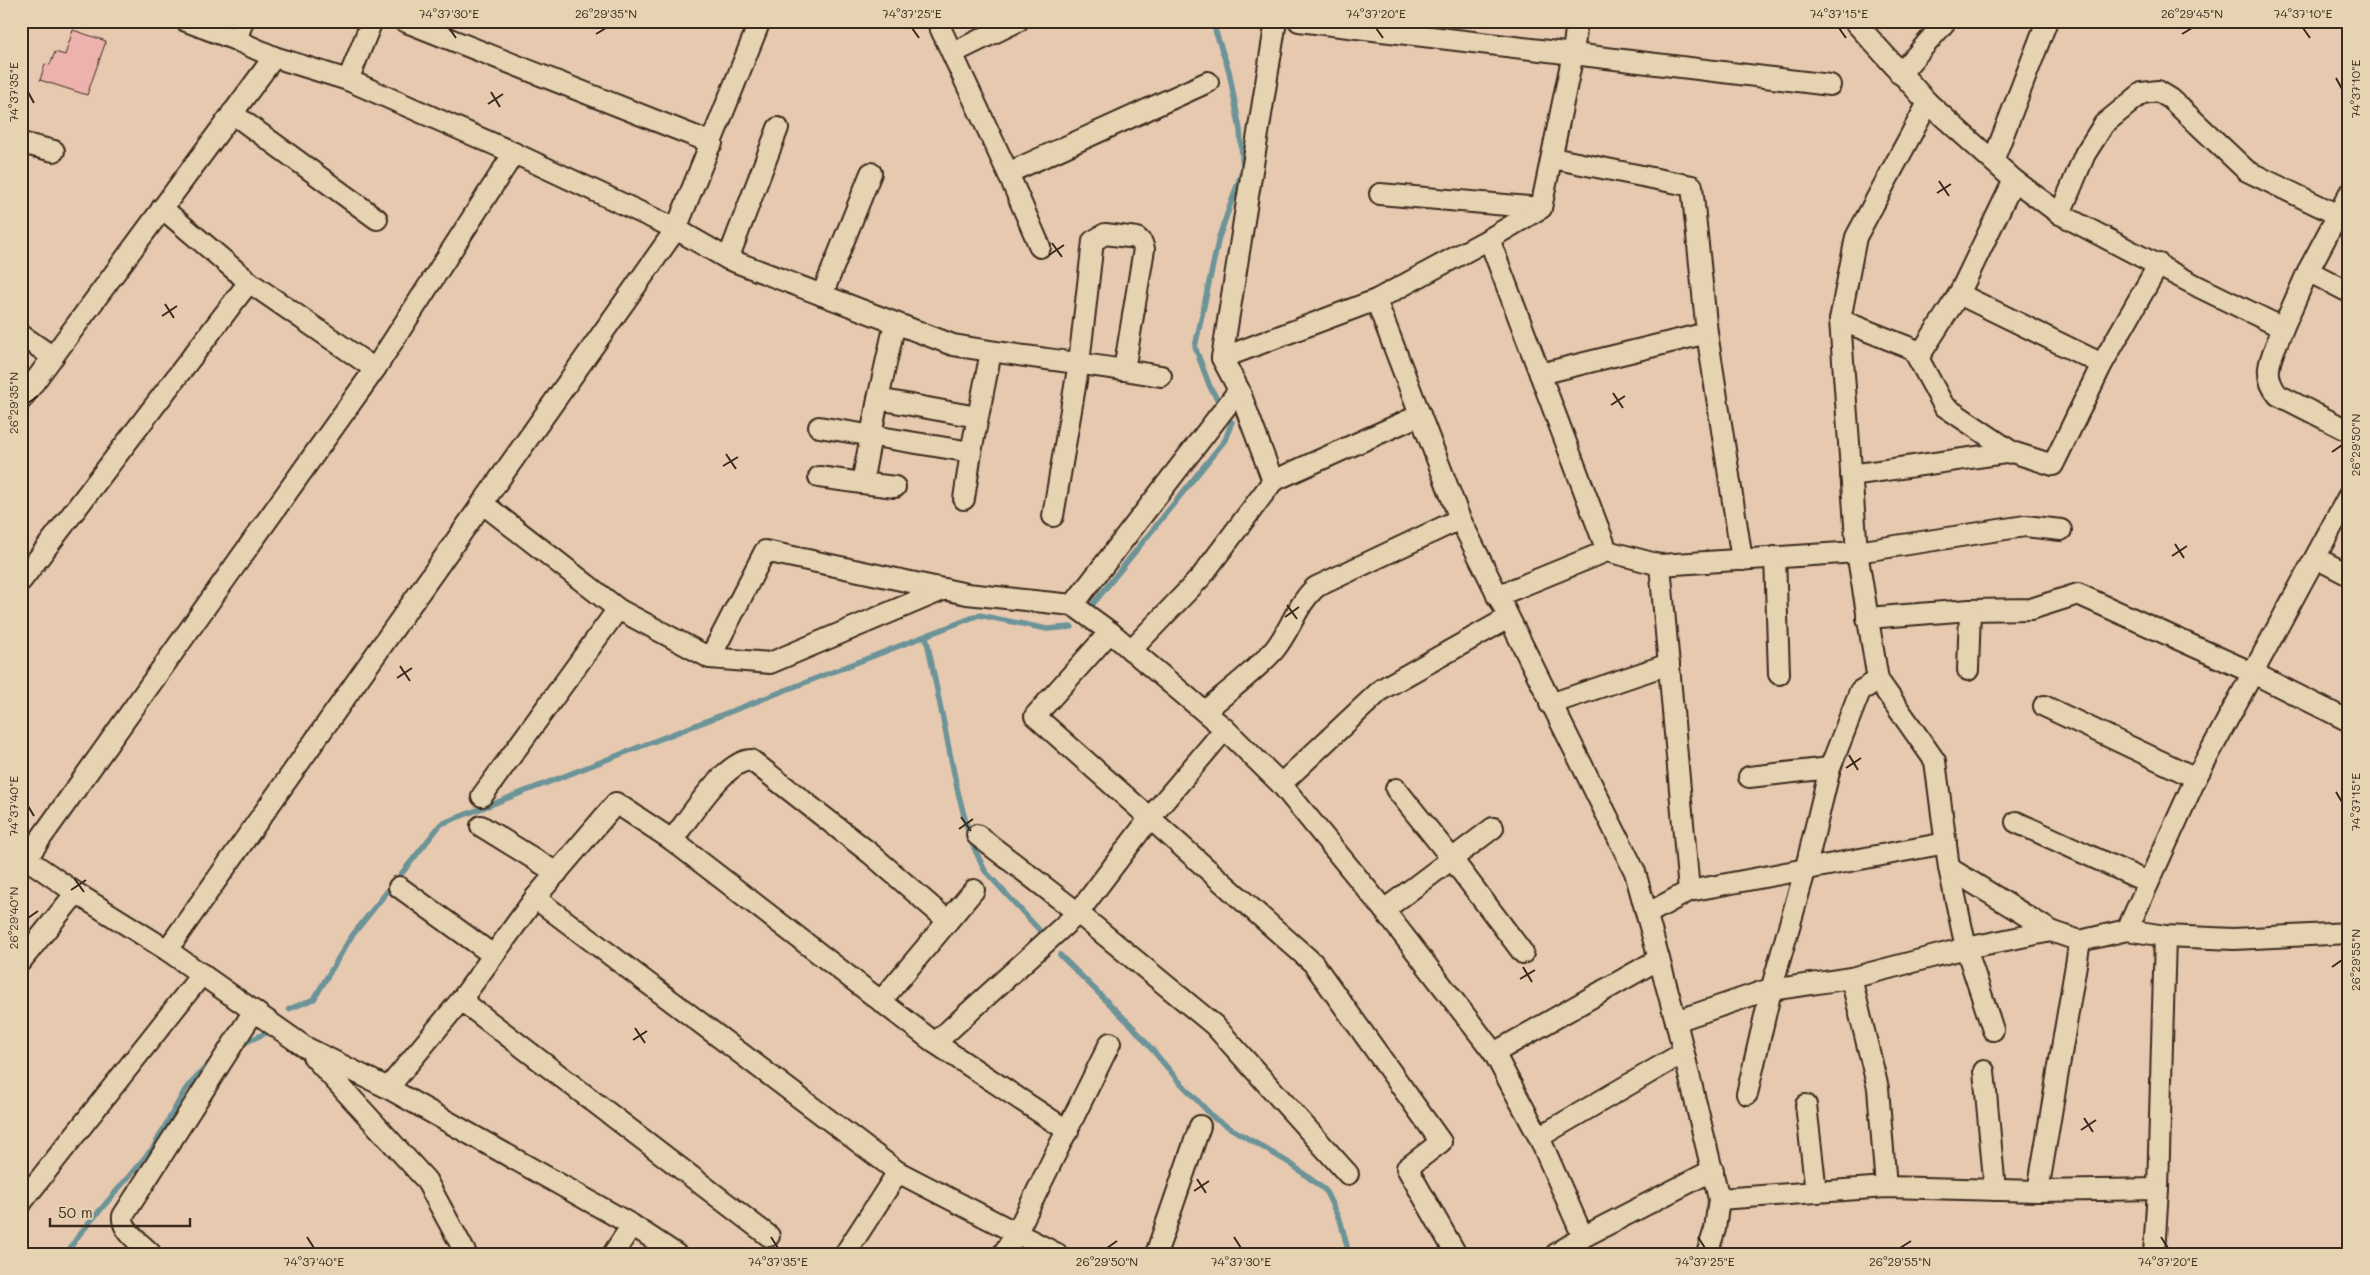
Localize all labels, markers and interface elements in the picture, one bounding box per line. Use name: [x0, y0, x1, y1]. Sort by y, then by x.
text: 74°37'30"E: [419, 5, 479, 21]
text: 26°29'35"N: [575, 5, 637, 21]
text: 74°37'25"E: [882, 5, 942, 21]
text: 74°37'20"E: [1346, 5, 1406, 21]
text: 74°37'15"E: [1810, 5, 1868, 21]
text: 26°29'45"N: [2161, 5, 2223, 21]
text: 74°37'10"E: [2274, 5, 2332, 21]
text: 74°37'10"E: [2347, 60, 2363, 118]
text: 74°37'35"E: [5, 62, 21, 122]
text: 26°29'35"N: [5, 372, 21, 434]
text: 26°29'50"N: [2347, 414, 2363, 476]
text: 74°37'15"E: [2347, 773, 2363, 831]
text: 74°37'40"E: [5, 776, 21, 836]
text: 26°29'40"N: [5, 887, 21, 949]
text: 26°29'55"N: [2347, 929, 2363, 991]
scale bar: [50, 1195, 190, 1227]
text: 50 m: [58, 1202, 93, 1222]
text: 74°37'40"E: [284, 1253, 344, 1269]
text: 74°37'35"E: [748, 1253, 808, 1269]
text: 26°29'50"N: [1076, 1253, 1138, 1269]
text: 74°37'30"E: [1211, 1253, 1271, 1269]
text: 74°37'25"E: [1675, 1253, 1735, 1269]
text: 26°29'55"N: [1869, 1253, 1931, 1269]
text: 74°37'20"E: [2138, 1253, 2198, 1269]

